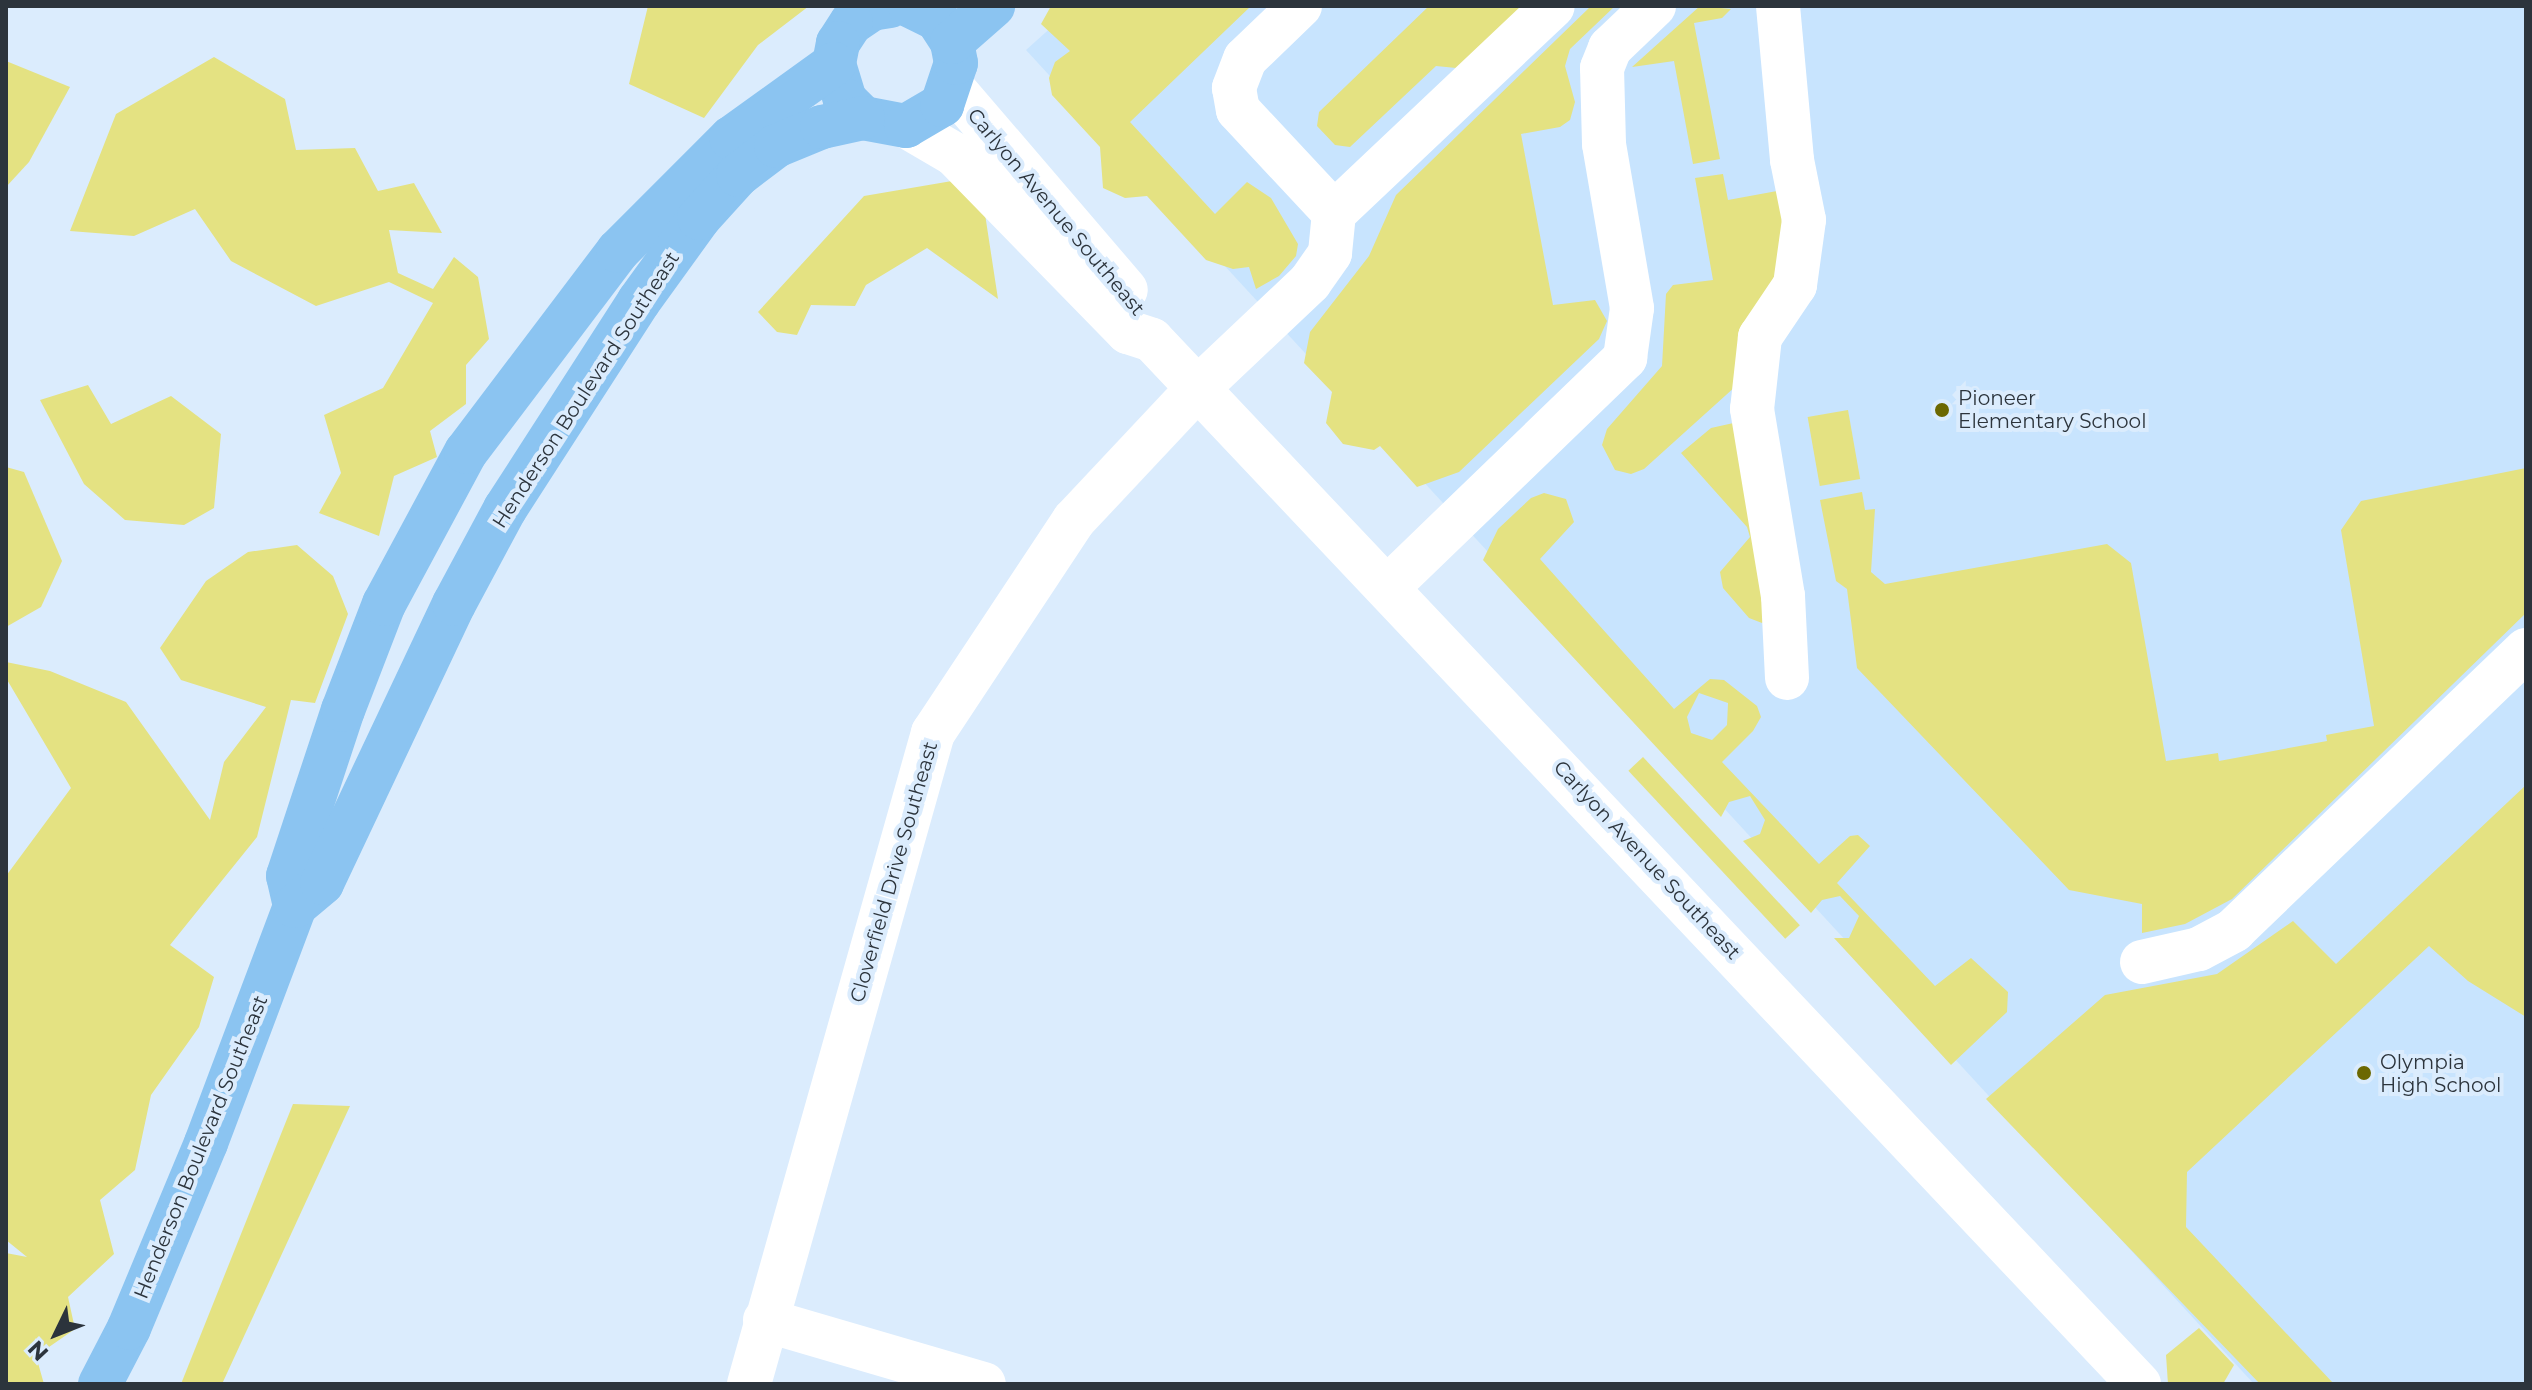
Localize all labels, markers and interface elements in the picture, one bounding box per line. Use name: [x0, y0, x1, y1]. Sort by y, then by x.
street label: Carlyon Avenue Southeast: [962, 104, 1150, 320]
street label: Henderson Boulevard Southeast: [487, 247, 685, 533]
place label: Pioneer Elementary School: [1958, 386, 2147, 433]
marker: Pioneer Elementary School: [1933, 401, 1951, 419]
street label: Cloverfield Drive Southeast: [845, 739, 943, 1005]
street label: Carlyon Avenue Southeast: [1549, 756, 1745, 964]
street label: Henderson Boulevard Southeast: [129, 992, 273, 1302]
place label: Olympia High School: [2380, 1050, 2501, 1097]
marker: Olympia High School: [2355, 1064, 2373, 1082]
north arrow: [16, 1294, 96, 1374]
text: N: [22, 1335, 54, 1366]

